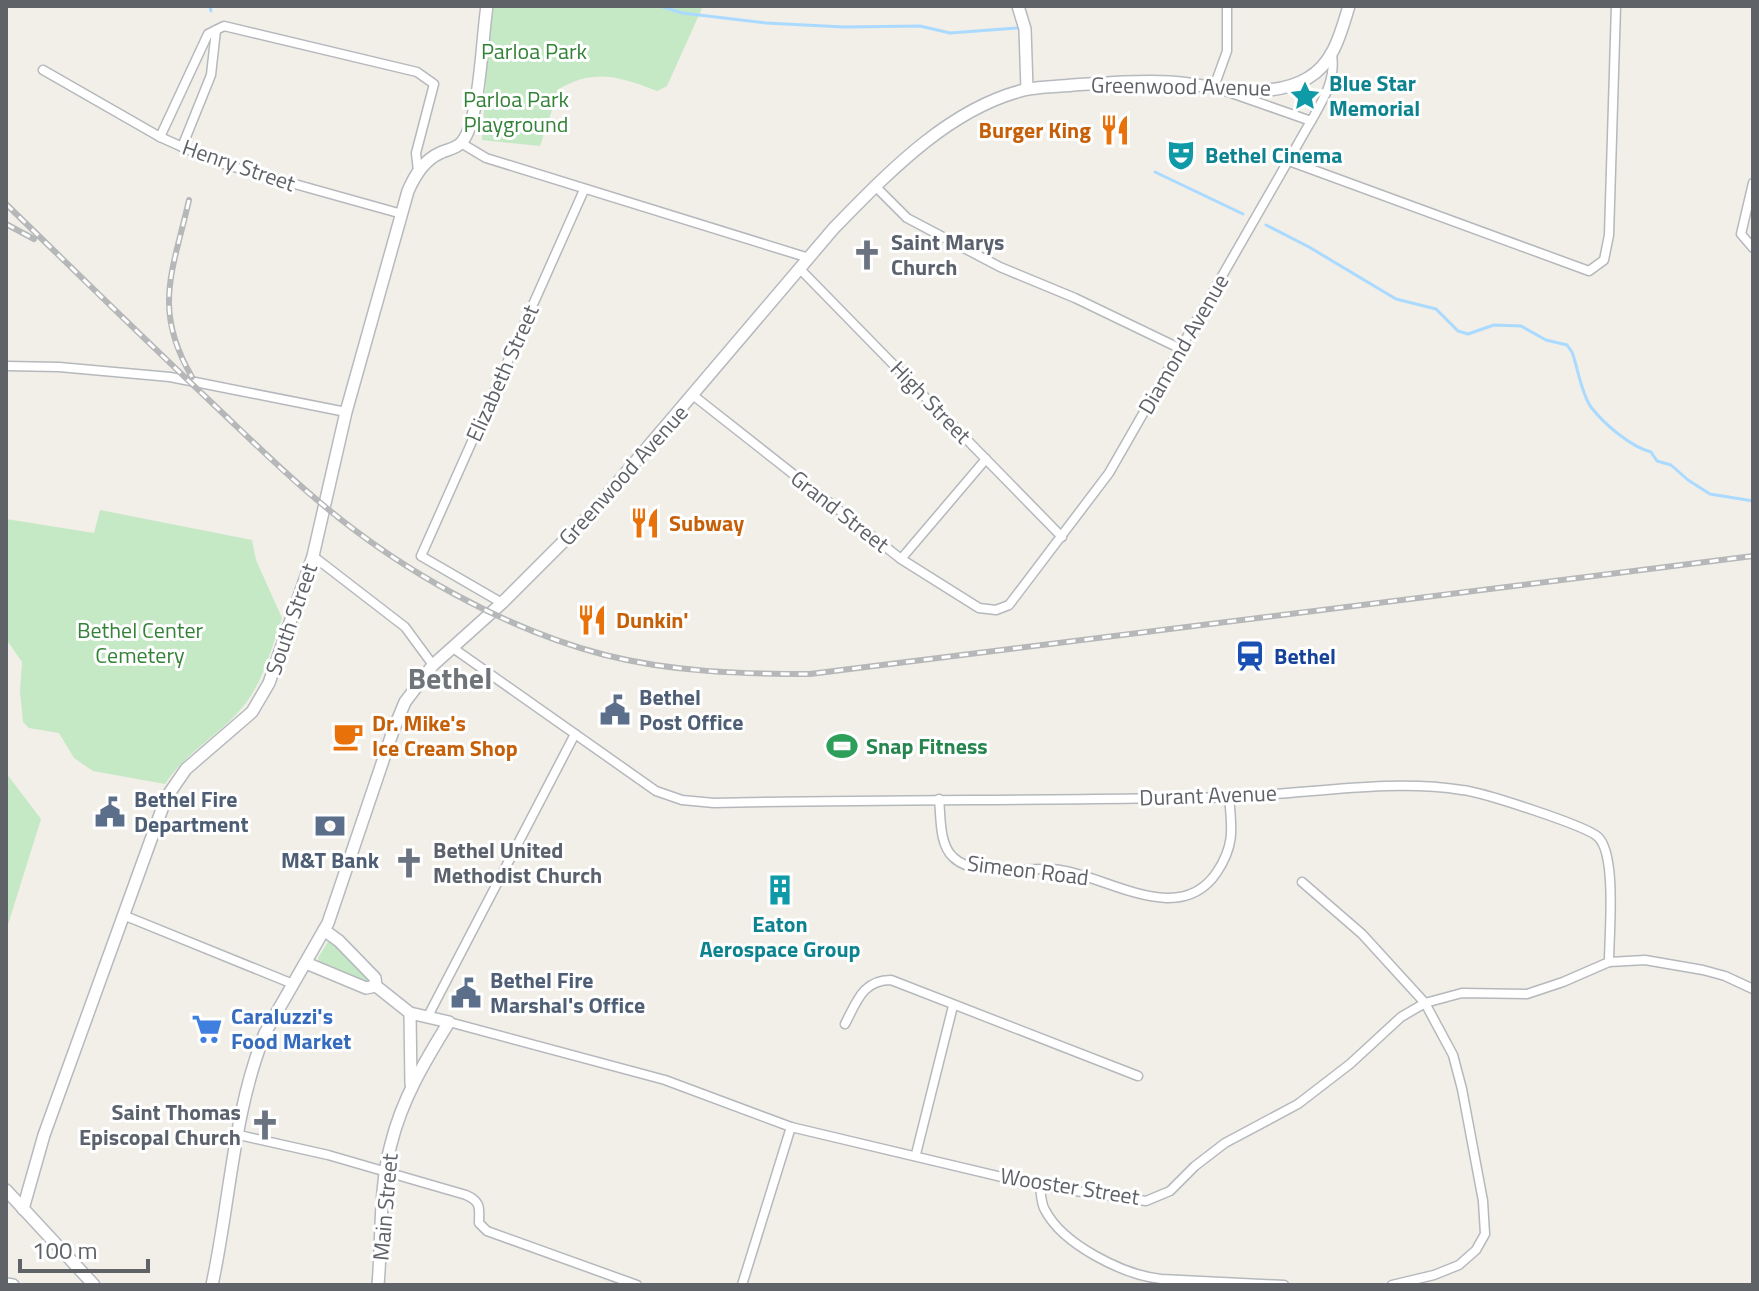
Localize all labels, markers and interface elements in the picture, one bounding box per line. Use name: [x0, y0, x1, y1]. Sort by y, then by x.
park label: Parloa Park: [481, 34, 588, 68]
place label: Blue Star Memorial: [1329, 66, 1420, 125]
street label: Greenwood Avenue: [1091, 67, 1271, 105]
place icon: Blue Star Memorial: [1288, 79, 1322, 113]
park label: Parloa Park Playground: [463, 82, 570, 141]
place label: Burger King: [979, 113, 1091, 147]
restaurant icon: Burger King: [1098, 113, 1132, 147]
street label: Henry Street: [178, 130, 300, 200]
theatre icon: Bethel Cinema: [1164, 138, 1198, 172]
place label: Bethel Cinema: [1205, 138, 1343, 172]
place label: Saint Marys Church: [891, 225, 1004, 284]
church icon: Saint Marys Church: [850, 238, 884, 272]
street label: Diamond Avenue: [1129, 267, 1237, 421]
street label: Elizabeth Street: [457, 299, 547, 447]
street label: High Street: [883, 353, 980, 452]
street label: Greenwood Avenue: [550, 397, 696, 553]
street label: Grand Street: [783, 462, 897, 561]
restaurant icon: Subway: [628, 506, 662, 540]
place label: Subway: [669, 506, 744, 540]
street label: South Street: [256, 558, 326, 680]
restaurant icon: Dunkin': [575, 603, 609, 637]
place label: Dunkin': [616, 603, 689, 637]
park label: Bethel Center Cemetery: [77, 613, 203, 672]
station icon: Bethel: [1233, 639, 1267, 673]
place label: Bethel: [1274, 639, 1336, 673]
district label: Bethel: [408, 655, 492, 701]
place label: Bethel Post Office: [639, 680, 744, 739]
public building icon: Bethel Post Office: [598, 693, 632, 727]
place label: Dr. Mike's Ice Cream Shop: [372, 706, 518, 765]
cafe icon: Dr. Mike's Ice Cream Shop: [331, 719, 365, 753]
sports icon: Snap Fitness: [825, 729, 859, 763]
place label: Snap Fitness: [866, 729, 988, 763]
street label: Durant Avenue: [1139, 776, 1277, 814]
place label: Bethel Fire Department: [134, 782, 249, 841]
public building icon: Bethel Fire Department: [93, 795, 127, 829]
bank icon: M&T Bank: [313, 809, 347, 843]
place label: Bethel United Methodist Church: [433, 833, 602, 892]
place label: M&T Bank: [281, 843, 380, 877]
church icon: Bethel United Methodist Church: [392, 846, 426, 880]
street label: Simeon Road: [965, 846, 1091, 894]
building icon: Eaton Aerospace Group: [763, 873, 797, 907]
place label: Eaton Aerospace Group: [699, 907, 861, 966]
place label: Bethel Fire Marshal's Office: [490, 963, 645, 1022]
public building icon: Bethel Fire Marshal's Office: [449, 976, 483, 1010]
place label: Caraluzzi's Food Market: [231, 999, 351, 1058]
supermarket icon: Caraluzzi's Food Market: [190, 1012, 224, 1046]
place label: Saint Thomas Episcopal Church: [79, 1095, 241, 1154]
church icon: Saint Thomas Episcopal Church: [248, 1108, 282, 1142]
street label: Main Street: [363, 1152, 407, 1262]
street label: Wooster Street: [998, 1158, 1142, 1214]
scale bar: [20, 1223, 148, 1273]
text: 100 m: [32, 1232, 98, 1268]

